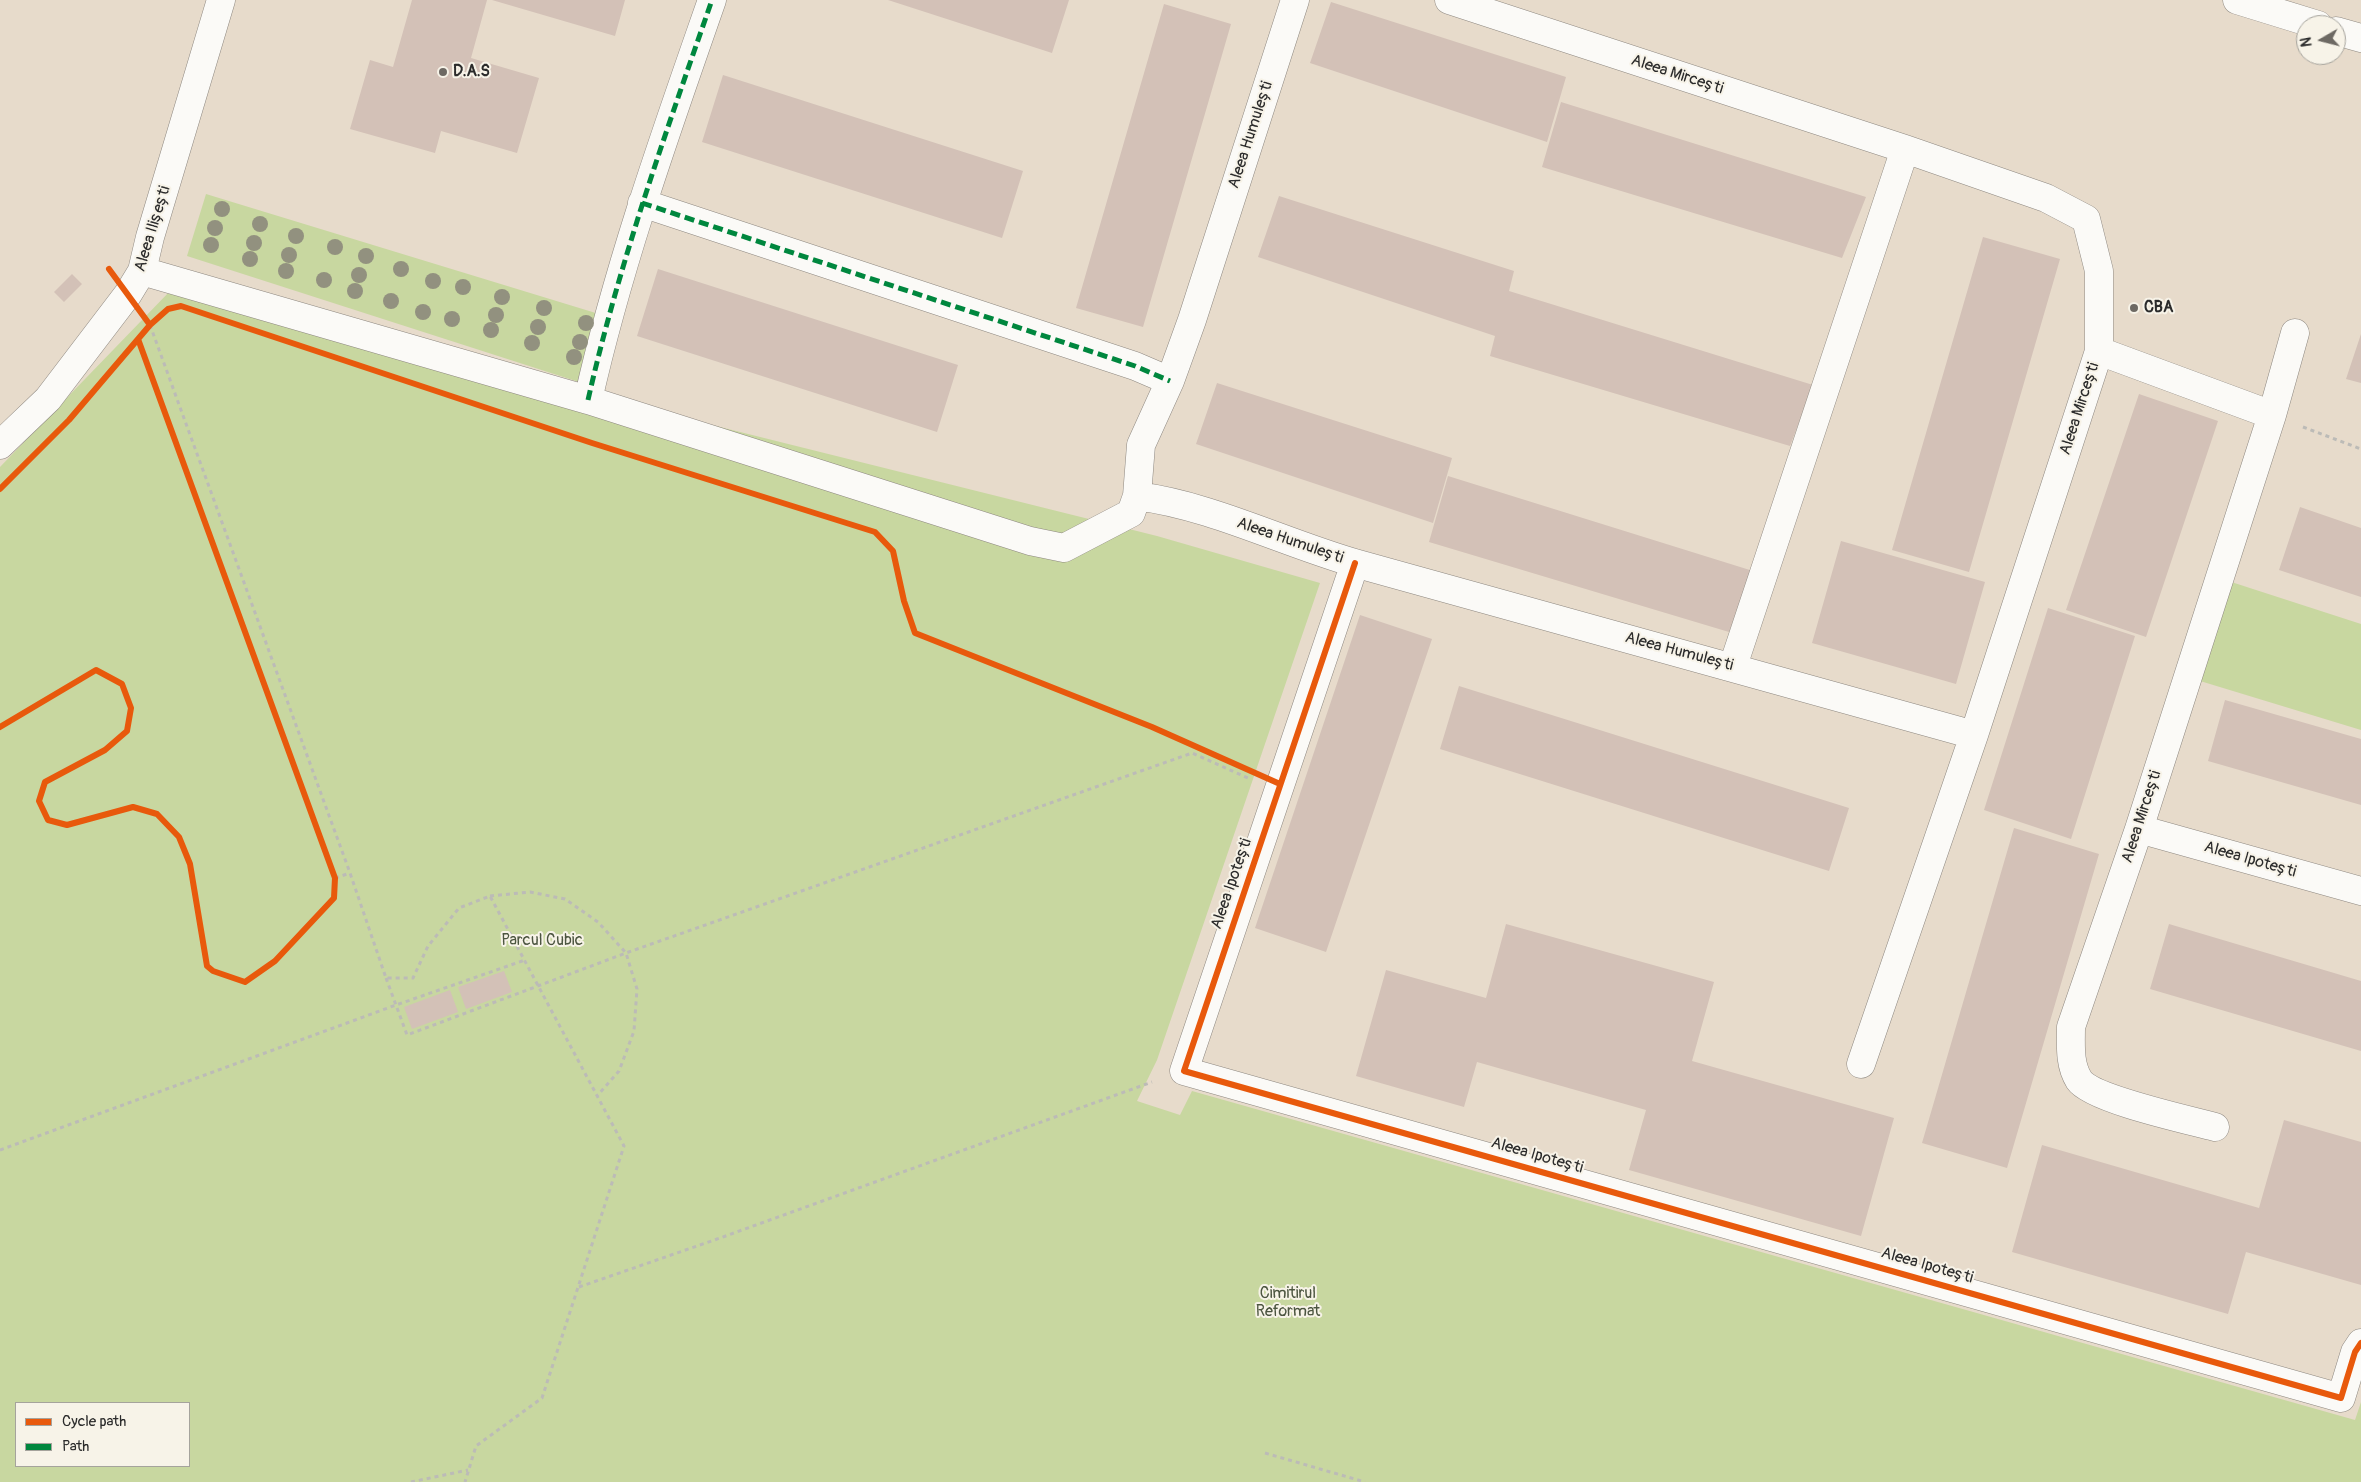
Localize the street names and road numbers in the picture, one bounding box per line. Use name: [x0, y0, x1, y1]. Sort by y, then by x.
street label: Aleea Mircești: [1628, 51, 1726, 99]
street label: Aleea Humulești: [1225, 79, 1277, 191]
street label: Aleea Ilișești: [131, 184, 175, 274]
street label: Aleea Mircești: [2056, 360, 2104, 458]
street label: Aleea Humulești: [1234, 514, 1346, 568]
street label: Aleea Humulești: [1623, 628, 1735, 676]
street label: Aleea Mircești: [2118, 768, 2166, 866]
street label: Aleea Ipotești: [1207, 836, 1257, 932]
street label: Aleea Ipotești: [2202, 838, 2298, 882]
street label: Aleea Ipotești: [1489, 1134, 1585, 1178]
street label: Aleea Ipotești: [1879, 1244, 1975, 1288]

